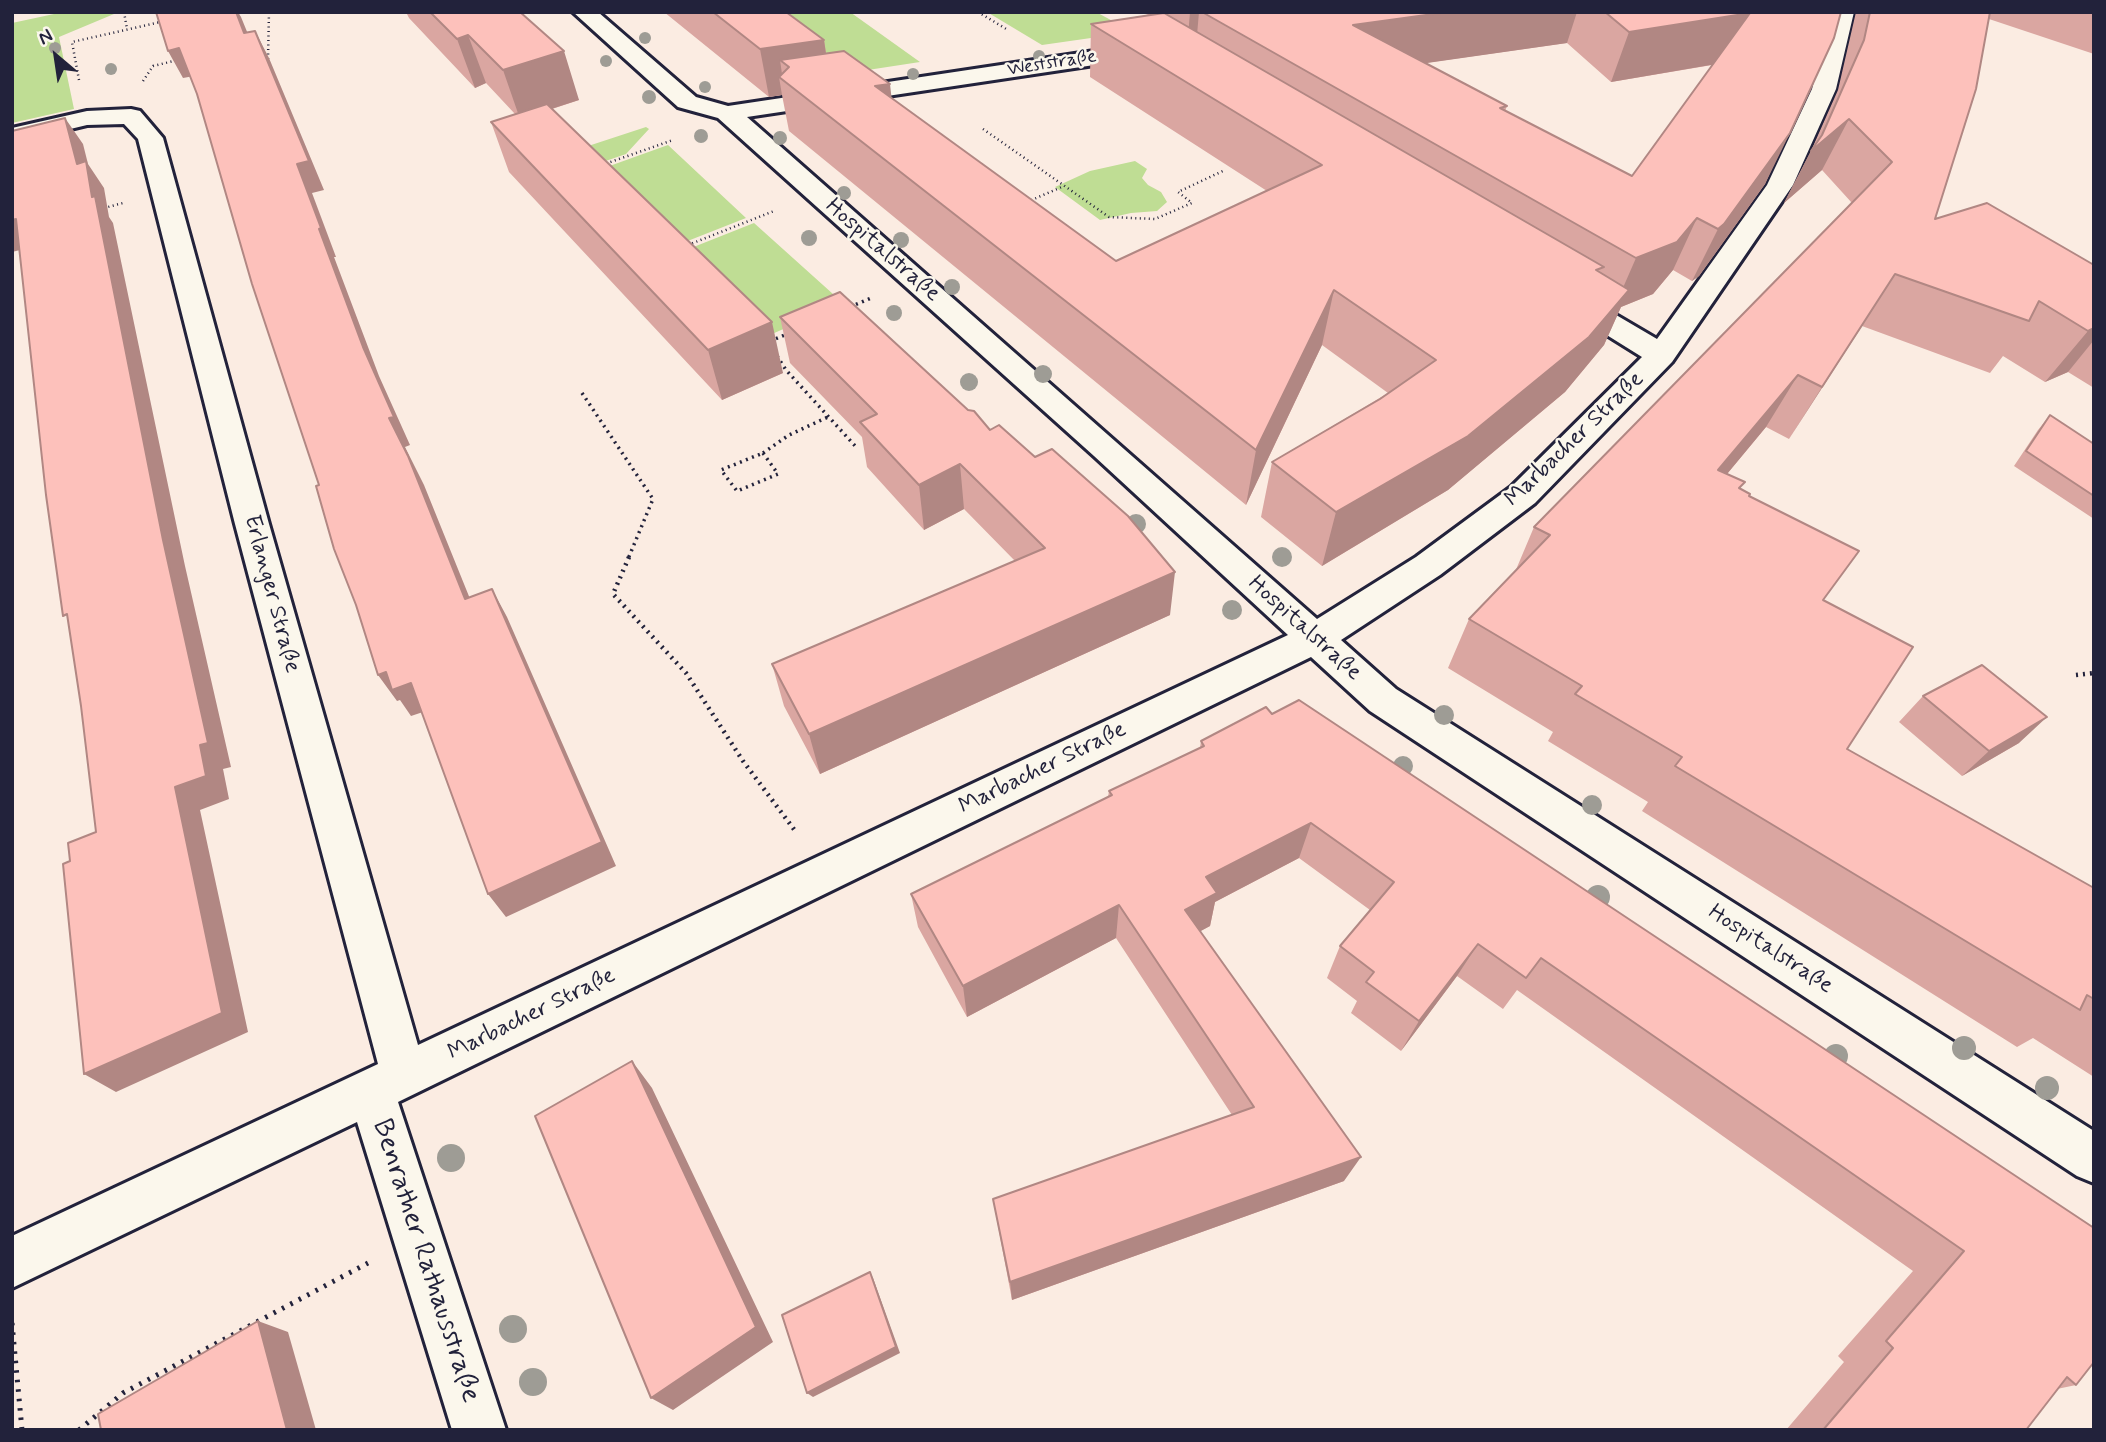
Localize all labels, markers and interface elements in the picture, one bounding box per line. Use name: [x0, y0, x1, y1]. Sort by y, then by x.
north arrow: [21, 21, 91, 91]
text: N: [34, 23, 57, 51]
street label: Weststraße: [1006, 46, 1098, 82]
street label: Hospitalstraße: [819, 194, 945, 308]
street label: Marbacher Straße: [1500, 367, 1650, 513]
street label: Erlanger Straße: [237, 512, 305, 676]
street label: Hospitalstraße: [1241, 571, 1367, 687]
street label: Marbacher Straße: [955, 717, 1131, 821]
street label: Hospitalstraße: [1702, 899, 1838, 1001]
street label: Marbacher Straße: [444, 963, 620, 1067]
street label: Benrather Rathausstraße: [363, 1115, 487, 1407]

